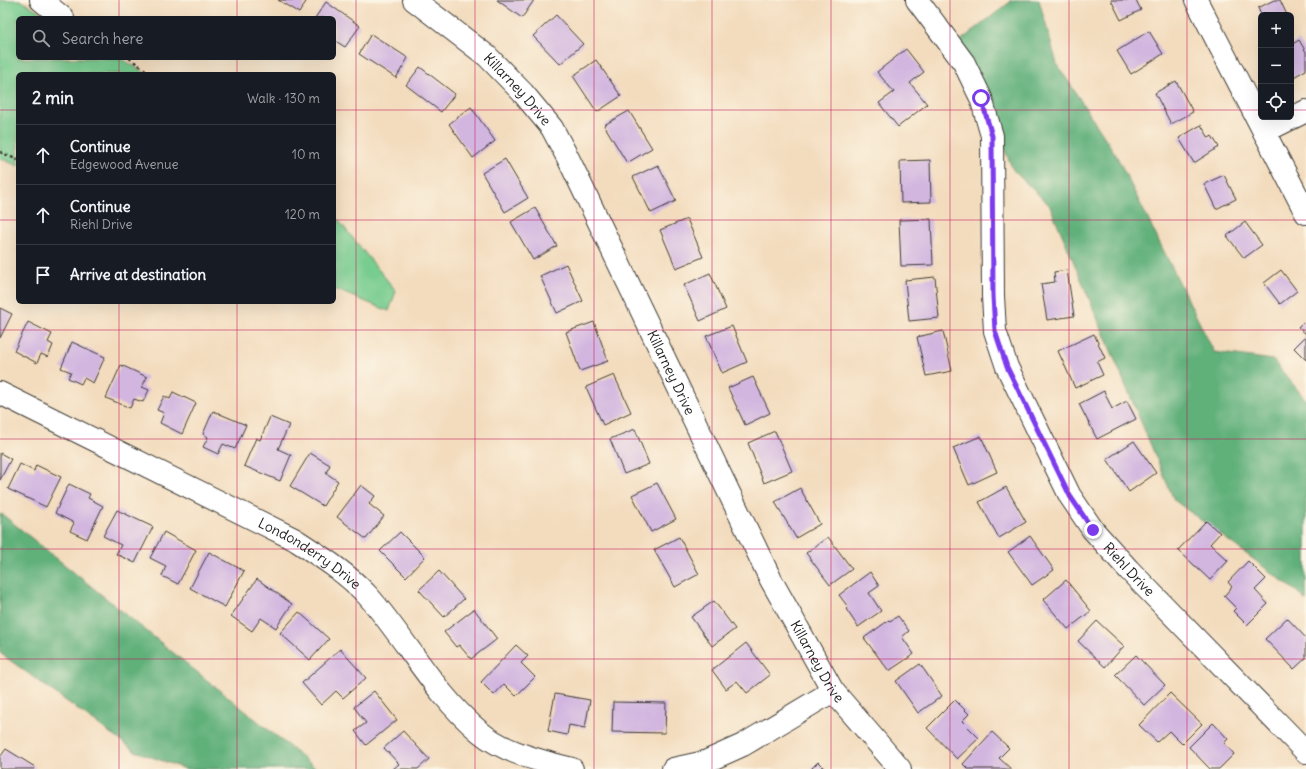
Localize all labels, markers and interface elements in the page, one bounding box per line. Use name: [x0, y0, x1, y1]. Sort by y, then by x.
map controls: [1258, 12, 1294, 120]
button: +: [1258, 12, 1294, 48]
search box: [16, 16, 336, 60]
icon: search: [30, 27, 52, 49]
text: Search here: [62, 29, 143, 48]
button: −: [1258, 48, 1294, 84]
street label: Killarney Drive: [480, 49, 555, 129]
button: locate: [1258, 84, 1294, 120]
text: 2 min: [32, 87, 74, 109]
route start: [972, 89, 990, 107]
text: Walk · 130 m: [247, 90, 320, 107]
text: Continue: [70, 137, 131, 156]
icon: ahead: [32, 144, 54, 166]
text: 10 m: [292, 146, 320, 163]
text: Edgewood Avenue: [70, 156, 179, 173]
text: Continue: [70, 197, 131, 216]
icon: ahead: [32, 204, 54, 226]
text: 120 m: [285, 206, 320, 223]
text: Riehl Drive: [70, 216, 132, 233]
icon: arrive: [32, 264, 54, 286]
text: Arrive at destination: [70, 265, 206, 284]
street label: Killarney Drive: [643, 327, 699, 418]
street label: Londonderry Drive: [255, 514, 365, 593]
route end: [1084, 521, 1102, 539]
street label: Riehl Drive: [1099, 539, 1159, 600]
street label: Killarney Drive: [786, 617, 848, 706]

